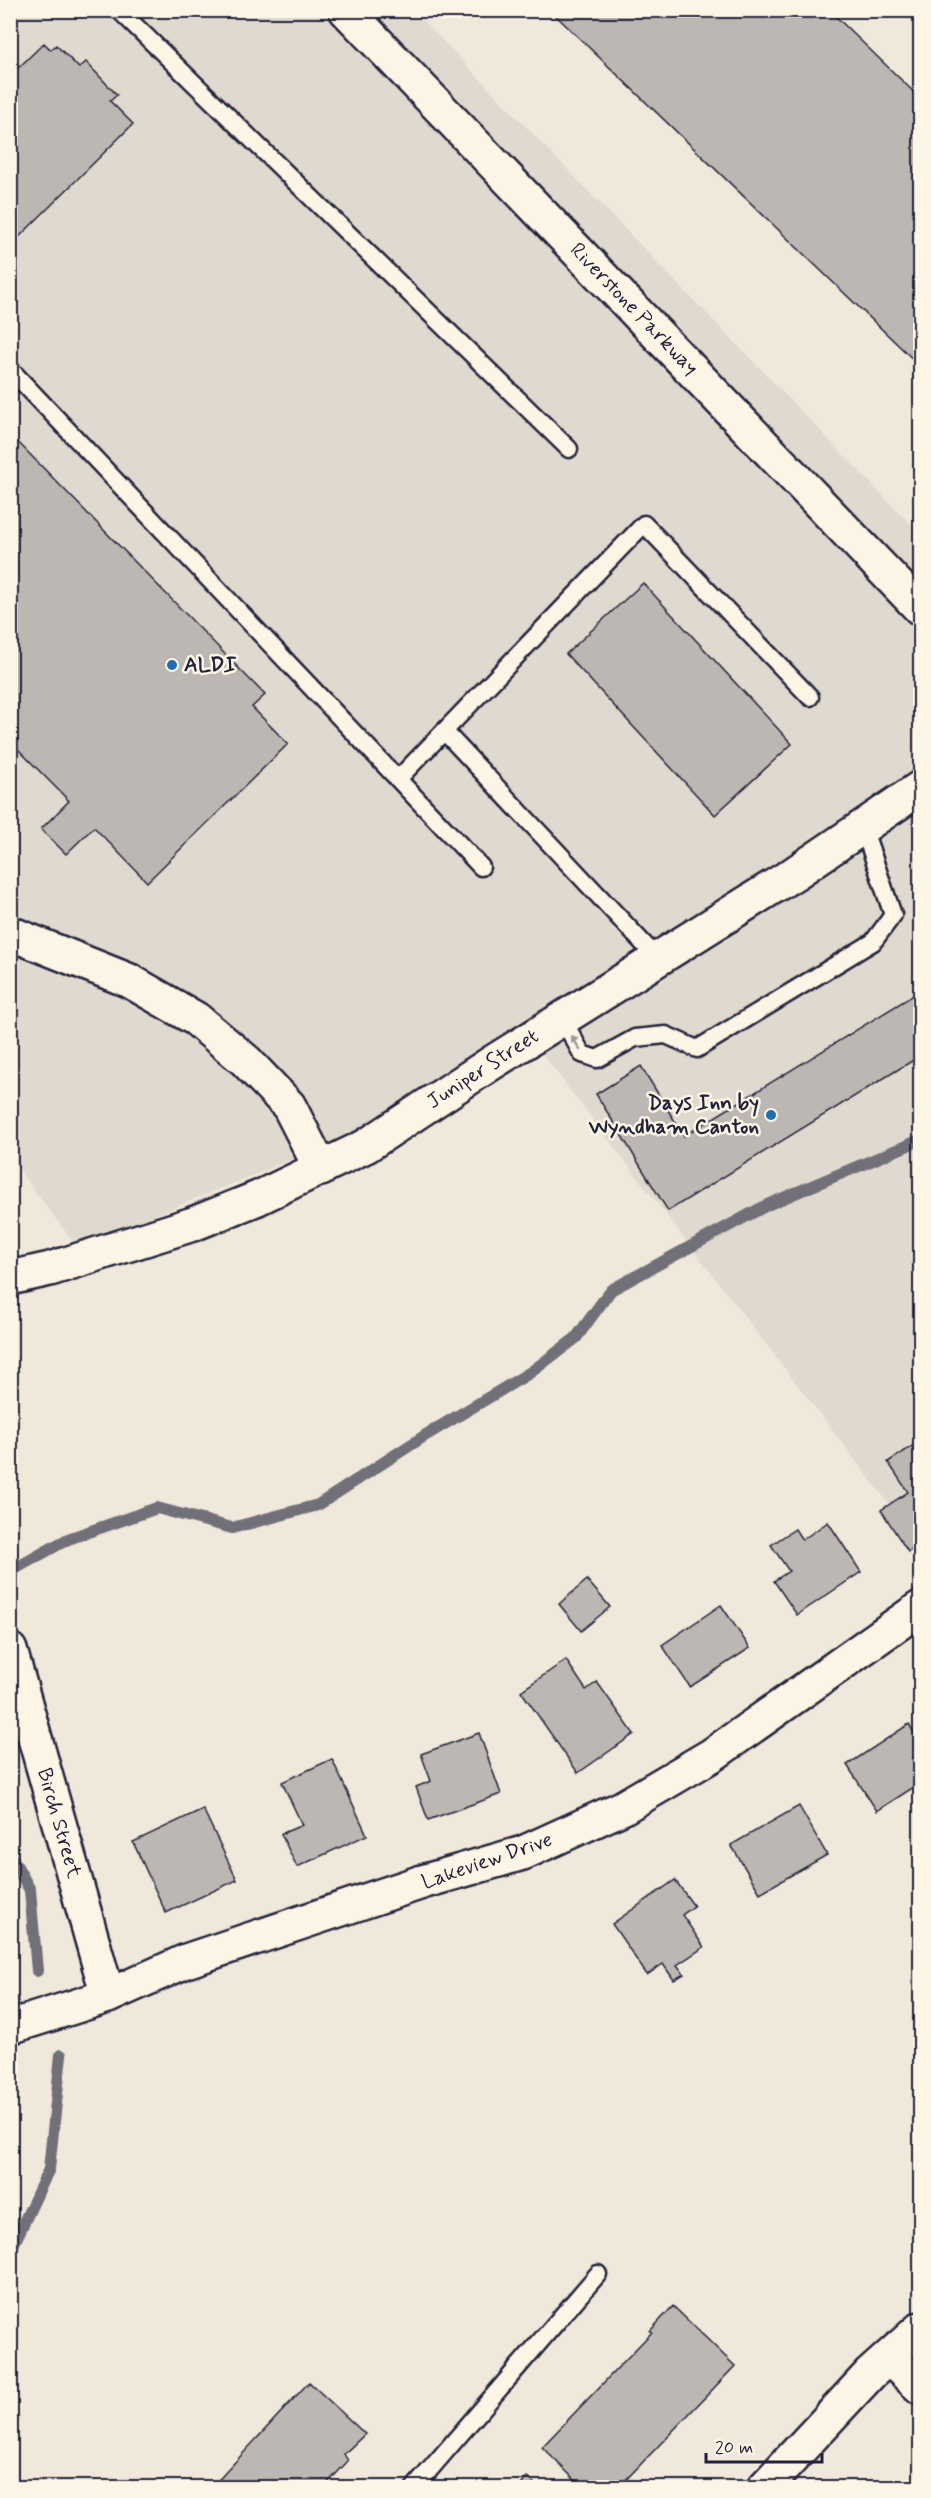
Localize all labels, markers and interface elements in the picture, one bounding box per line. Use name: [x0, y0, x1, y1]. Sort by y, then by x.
street label: Riverstone Parkway: [563, 237, 705, 381]
place label: ALDI: [184, 651, 237, 679]
marker: ALDI: [165, 658, 179, 672]
street label: Juniper Street: [422, 1022, 544, 1116]
one-way arrow: [571, 1034, 581, 1051]
place label: Days Inn by Wyndham Canton: [588, 1089, 759, 1141]
marker: Days Inn by Wyndham Canton: [764, 1108, 778, 1122]
street label: Birch Street: [30, 1765, 88, 1882]
street label: Lakeview Drive: [418, 1826, 556, 1896]
scale bar: [706, 2426, 822, 2464]
text: 20 m: [715, 2436, 753, 2460]

